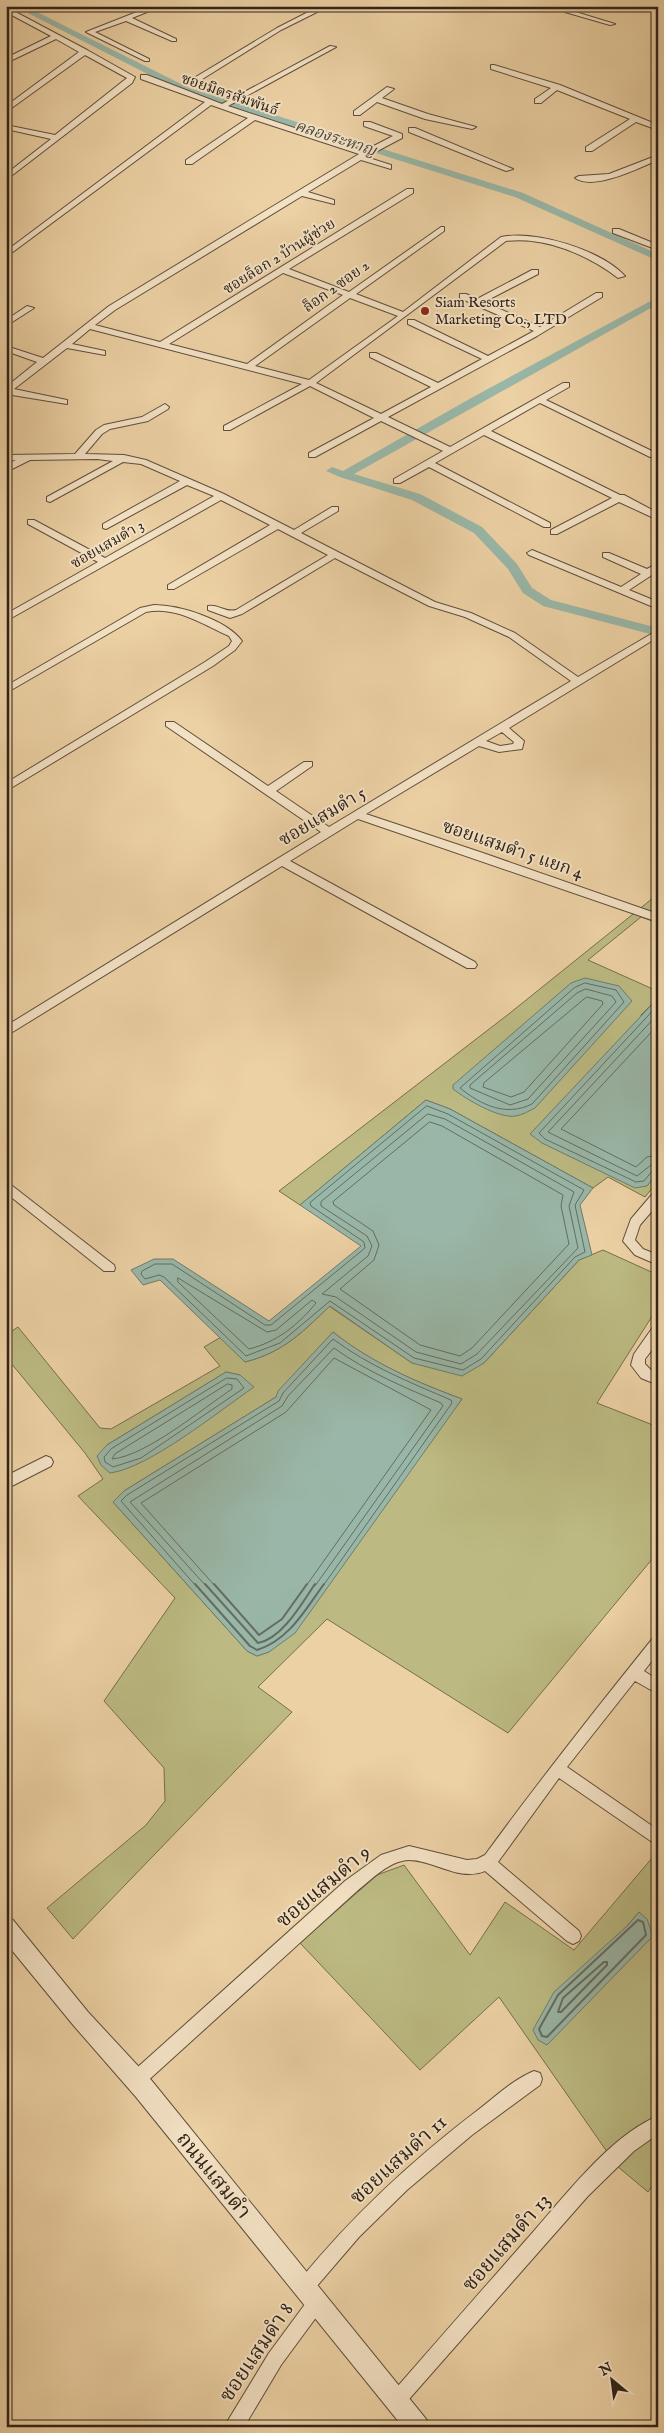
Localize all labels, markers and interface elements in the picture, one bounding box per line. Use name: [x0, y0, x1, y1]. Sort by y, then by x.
street label: ซอยมิตรสัมพันธ์: [179, 68, 282, 120]
water label: คลองระหาญ: [292, 116, 380, 162]
street label: ซอยล็อก 2 บ้านผู้ช่วย: [219, 214, 339, 299]
street label: ล็อก 2 ซอย 2: [299, 256, 373, 317]
place label: Siam Resorts Marketing Co., LTD: [435, 293, 567, 329]
marker: Siam Resorts Marketing Co., LTD: [419, 305, 431, 317]
street label: ซอยแสมดำ 3: [67, 516, 147, 573]
street label: ซอยแสมดำ 5: [275, 782, 371, 852]
street label: ซอยแสมดำ 5 แยก 4: [439, 816, 586, 885]
street label: ซอยแสมดำ 9: [271, 1840, 377, 1935]
street label: ซอยแสมดำ 11: [345, 2109, 453, 2211]
street label: ถนนแสมดำ: [169, 2127, 256, 2225]
street label: ซอยแสมดำ 13: [457, 2188, 557, 2298]
street label: ซอยแสมดำ 8: [214, 2298, 300, 2408]
north arrow: [586, 2356, 636, 2406]
text: N: [596, 2359, 616, 2381]

